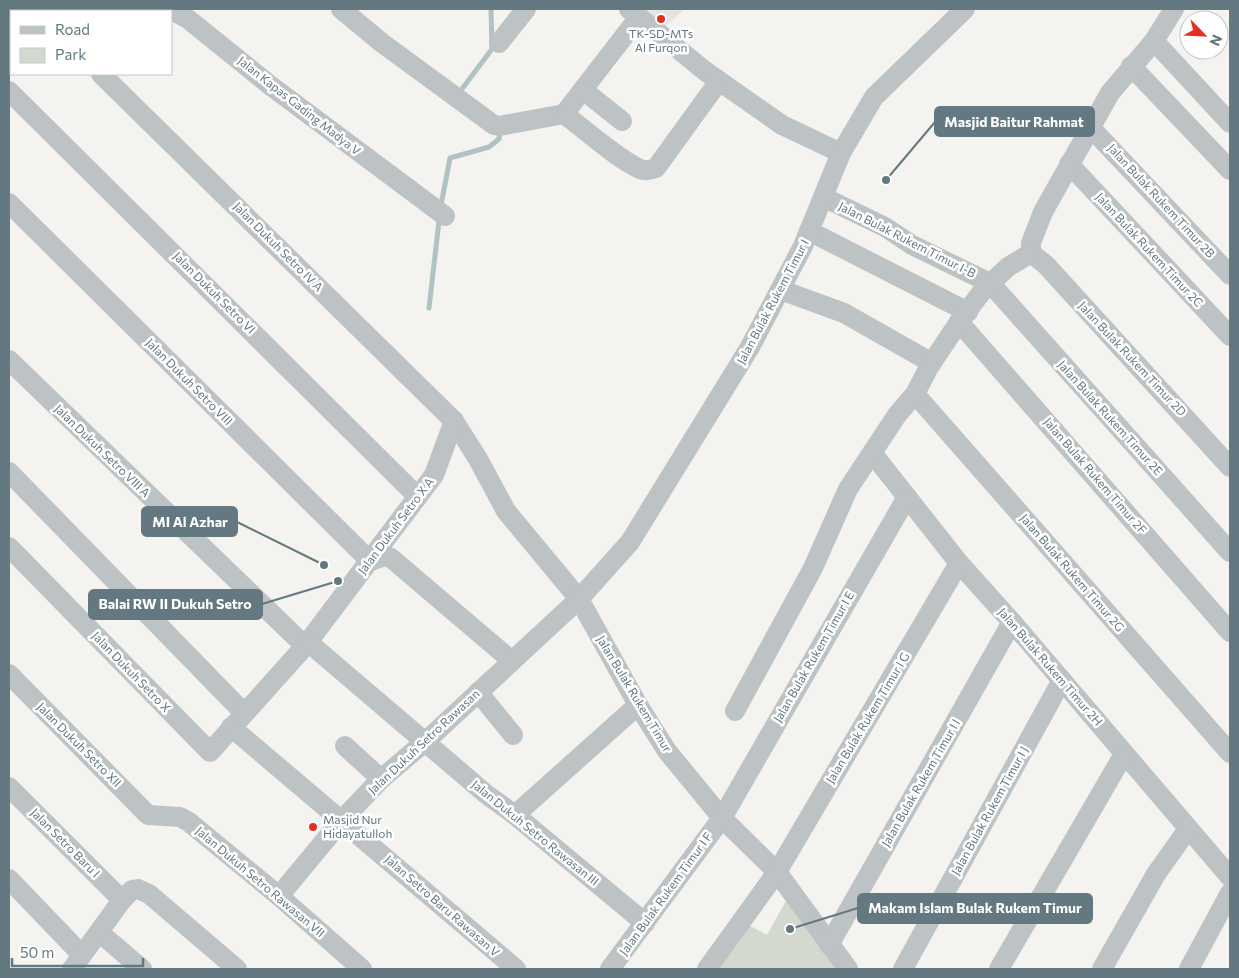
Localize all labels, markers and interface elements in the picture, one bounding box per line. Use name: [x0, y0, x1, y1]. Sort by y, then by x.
legend: [10, 10, 172, 75]
north arrow: [1179, 10, 1229, 60]
marker: TK-SD-MTs Al Furqon: [655, 13, 667, 25]
text: Road: [55, 20, 90, 38]
place label: TK-SD-MTs Al Furqon: [629, 26, 693, 54]
text: N: [1206, 32, 1226, 49]
text: Park: [55, 45, 86, 63]
street label: Jalan Kapas Gading Madya V: [235, 53, 364, 158]
callout: Masjid Baitur Rahmat: [935, 107, 1094, 136]
text: Masjid Baitur Rahmat: [944, 113, 1084, 130]
street label: Jalan Bulak Rukem Timur 2B: [1105, 141, 1218, 261]
street label: Jalan Bulak Rukem Timur 2C: [1092, 189, 1206, 310]
street label: Jalan Bulak Rukem Timur I-B: [836, 198, 979, 281]
street label: Jalan Dukuh Setro IV A: [230, 199, 326, 295]
street label: Jalan Bulak Rukem Timur I: [733, 237, 812, 367]
street label: Jalan Dukuh Setro VI: [170, 248, 259, 337]
street label: Jalan Bulak Rukem Timur 2D: [1075, 298, 1190, 419]
street label: Jalan Dukuh Setro VIII: [143, 335, 236, 428]
street label: Jalan Bulak Rukem Timur 2E: [1055, 357, 1166, 478]
street label: Jalan Dukuh Setro VIII A: [51, 401, 153, 500]
street label: Jalan Bulak Rukem Timur 2F: [1041, 414, 1150, 537]
street label: Jalan Dukuh Setro X A: [354, 474, 437, 577]
callout: MI Al Azhar: [142, 507, 237, 536]
street label: Jalan Bulak Rukem Timur 2G: [1017, 511, 1128, 635]
text: MI Al Azhar: [152, 513, 228, 530]
street label: Jalan Bulak Rukem Timur I E: [770, 589, 857, 725]
callout: Balai RW II Dukuh Setro: [89, 590, 262, 619]
text: Balai RW II Dukuh Setro: [98, 595, 252, 612]
street label: Jalan Bulak Rukem Timur 2H: [995, 605, 1106, 729]
street label: Jalan Dukuh Setro X: [89, 628, 174, 715]
street label: Jalan Bulak Rukem Timur: [594, 633, 675, 755]
street label: Jalan Bulak Rukem Timur I G: [822, 649, 913, 786]
street label: Jalan Dukuh Setro Rawasan: [365, 686, 483, 797]
street label: Jalan Dukuh Setro XII: [34, 699, 125, 790]
street label: Jalan Bulak Rukem Timur I I: [878, 716, 963, 849]
street label: Jalan Bulak Rukem Timur I J: [948, 744, 1031, 878]
street label: Jalan Dukuh Setro Rawasan III: [469, 777, 602, 889]
street label: Jalan Setro Baru I: [28, 805, 103, 880]
place label: Masjid Nur Hidayatulloh: [323, 812, 392, 840]
marker: Masjid Nur Hidayatulloh: [307, 821, 319, 833]
street label: Jalan Dukuh Setro Rawasan VII: [193, 823, 328, 940]
street label: Jalan Bulak Rukem Timur I F: [616, 829, 715, 958]
street label: Jalan Setro Baru Rawasan V: [382, 852, 503, 960]
callout: Makam Islam Bulak Rukem Timur: [858, 894, 1092, 923]
text: Makam Islam Bulak Rukem Timur: [868, 899, 1082, 916]
scale bar: [12, 936, 144, 968]
text: 50 m: [20, 943, 54, 961]

